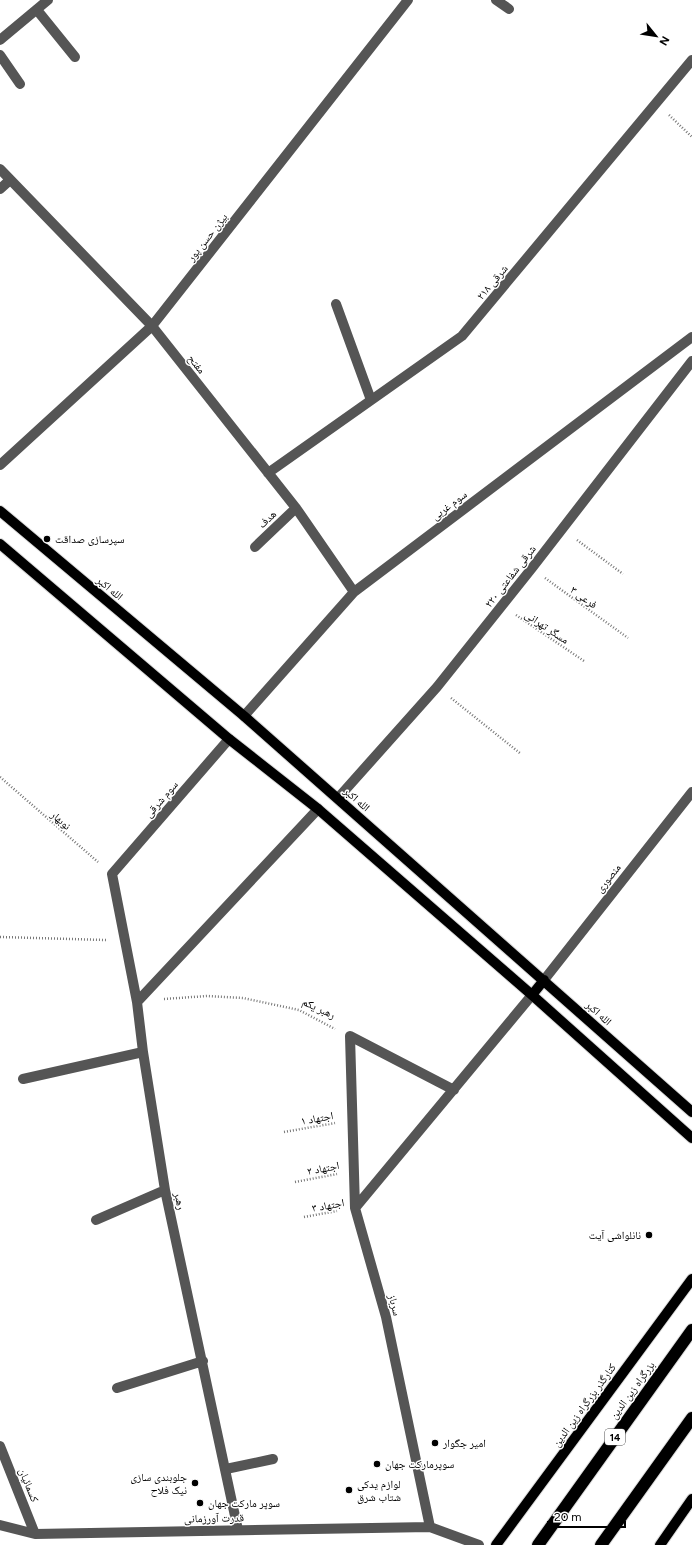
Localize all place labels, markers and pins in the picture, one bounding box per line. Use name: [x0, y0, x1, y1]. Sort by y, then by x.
place label: سپرسازی صداقت: [55, 533, 125, 546]
marker: سپرسازی صداقت: [42, 534, 52, 544]
place label: نانلواشی آیت: [589, 1229, 641, 1242]
marker: نانلواشی آیت: [644, 1230, 654, 1240]
place label: امیر جگوار: [442, 1437, 486, 1450]
marker: امیر جگوار: [430, 1438, 440, 1448]
place label: سوپرمارکت جهان: [385, 1458, 454, 1471]
marker: سوپرمارکت جهان: [372, 1459, 382, 1469]
place label: جلوبندی سازی نیک فلاح: [130, 1471, 187, 1497]
marker: جلوبندی سازی نیک فلاح: [190, 1478, 200, 1488]
place label: لوازم یدکی شتاب شرق: [357, 1478, 401, 1504]
marker: لوازم یدکی شتاب شرق: [344, 1485, 354, 1495]
place label: سوپر مارکت جهان: [208, 1497, 280, 1510]
marker: سوپر مارکت جهان: [195, 1498, 205, 1508]

